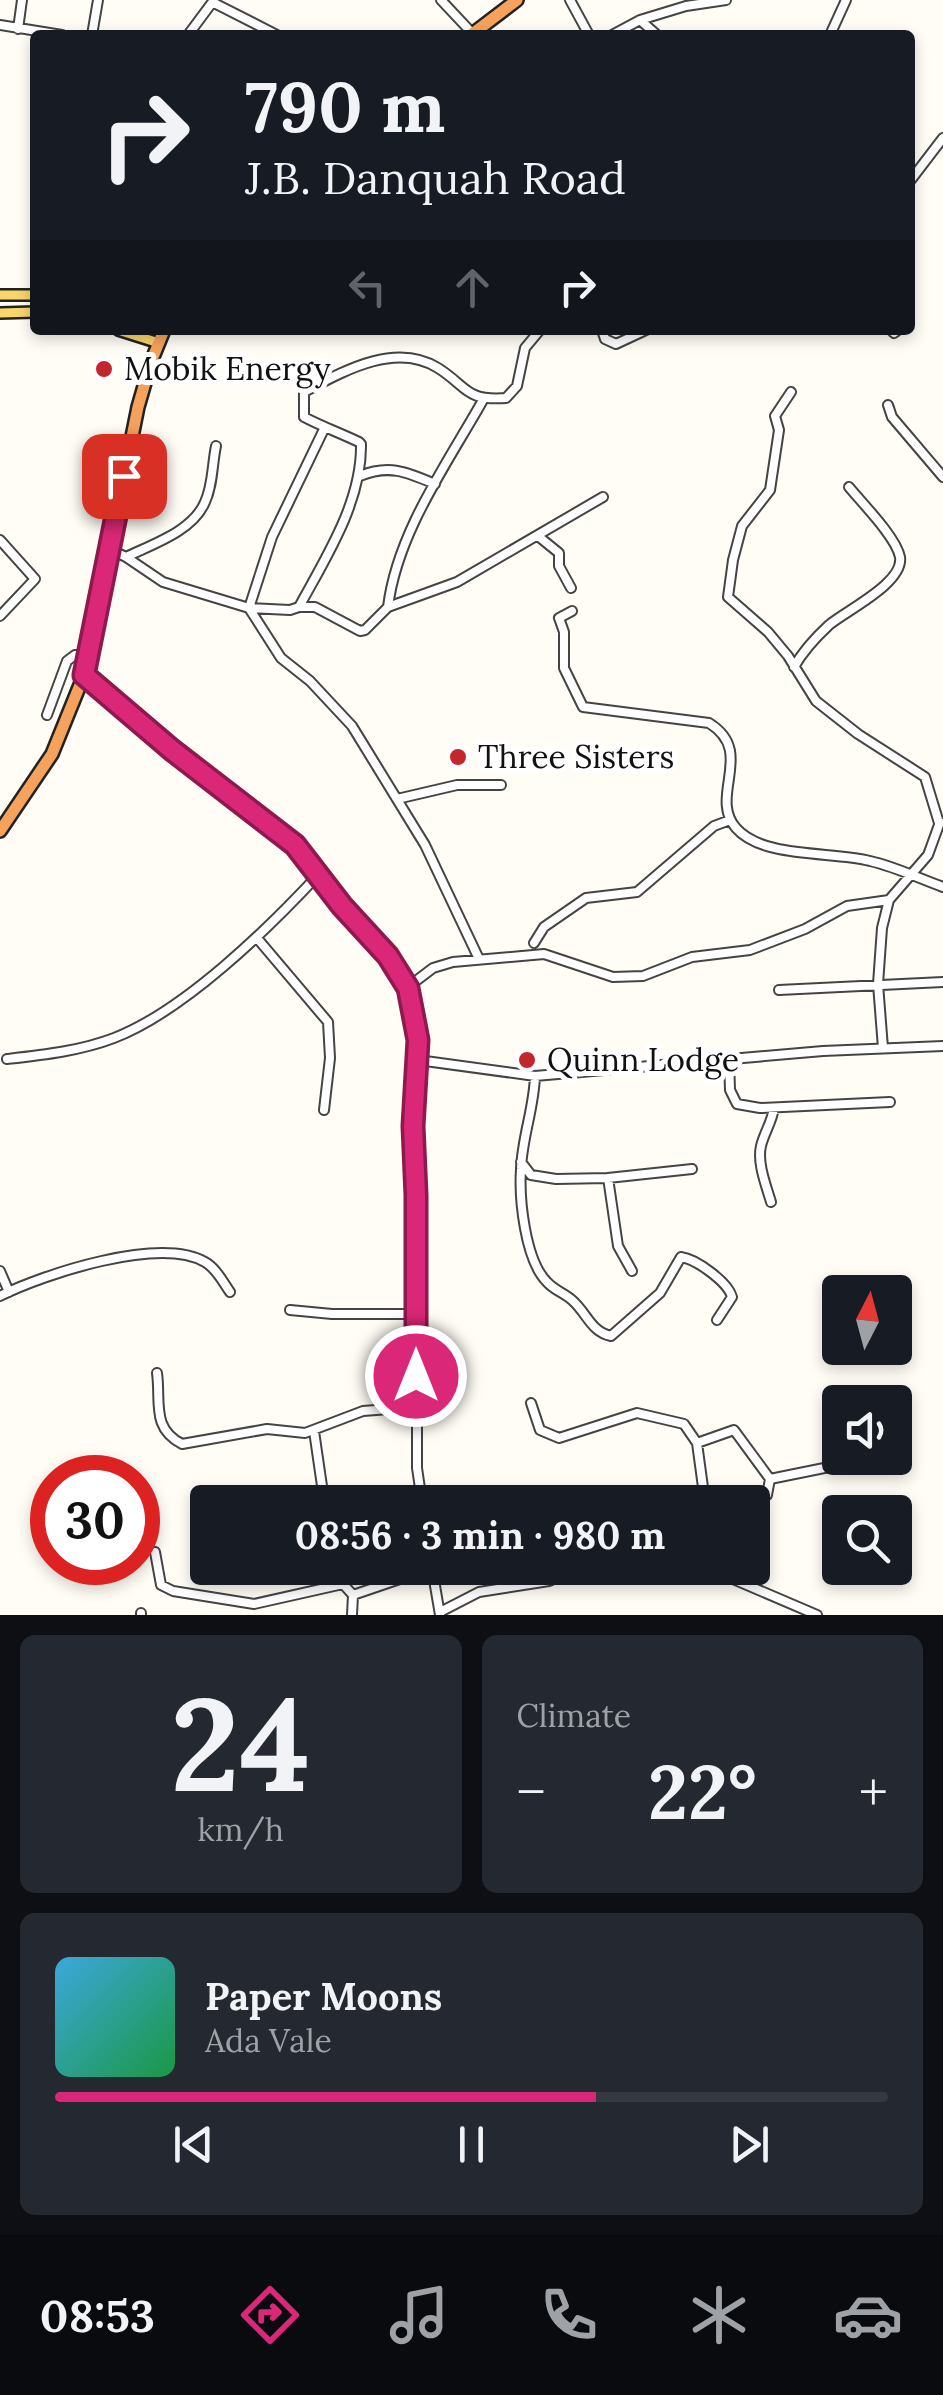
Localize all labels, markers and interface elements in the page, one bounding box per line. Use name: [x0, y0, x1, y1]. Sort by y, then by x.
text: 790 m: [245, 62, 445, 151]
icon: right: [80, 70, 210, 200]
text: J.B. Danquah Road: [245, 149, 626, 206]
icon: left: [340, 260, 395, 315]
icon: ahead: [445, 260, 500, 315]
icon: right: [550, 260, 605, 315]
place label: Mobik Energy: [124, 348, 331, 389]
marker: Mobik Energy: [93, 358, 115, 380]
pin: [82, 434, 167, 519]
icon: arrive: [97, 449, 152, 504]
place label: Three Sisters: [478, 736, 674, 777]
marker: Three Sisters: [447, 746, 469, 768]
place label: Quinn Lodge: [547, 1039, 739, 1080]
marker: Quinn Lodge: [516, 1049, 538, 1071]
north arrow: [822, 1275, 912, 1365]
map controls: [822, 1275, 912, 1585]
position arrow: [364, 1324, 468, 1428]
button: sound: [822, 1385, 912, 1475]
speed limit sign: 30: [30, 1455, 160, 1585]
button: search: [822, 1495, 912, 1585]
text: 08:56 · 3 min · 980 m: [295, 1511, 665, 1559]
text: 24: [171, 1660, 311, 1827]
text: Climate: [517, 1695, 631, 1736]
text: 22°: [648, 1744, 757, 1840]
text: −: [517, 1757, 546, 1827]
text: +: [859, 1757, 888, 1827]
text: km/h: [198, 1809, 284, 1850]
text: Paper Moons: [205, 1972, 442, 2020]
text: Ada Vale: [205, 2020, 332, 2061]
icon: previous: [166, 2117, 221, 2172]
icon: pause: [444, 2117, 499, 2172]
icon: next: [722, 2117, 777, 2172]
icon: directions: [235, 2280, 305, 2350]
icon: music: [384, 2280, 454, 2350]
icon: phone: [534, 2280, 604, 2350]
icon: climate: [684, 2280, 754, 2350]
icon: car: [833, 2280, 903, 2350]
text: 08:53: [40, 2287, 155, 2344]

